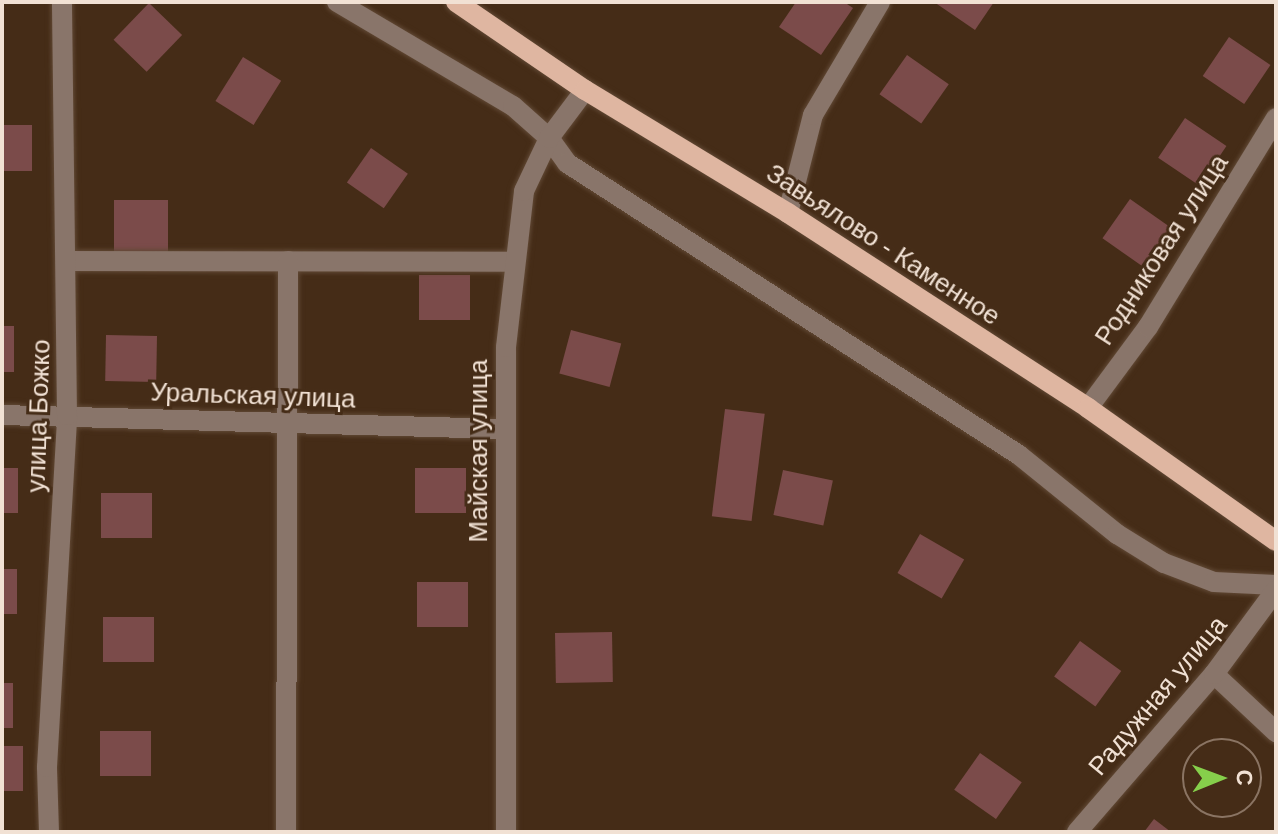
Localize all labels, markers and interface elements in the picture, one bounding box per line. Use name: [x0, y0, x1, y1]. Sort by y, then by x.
street label: Родниковая улица: [1089, 149, 1235, 351]
street label: Завьялово - Каменное: [760, 158, 1006, 332]
street label: улица Божко: [21, 339, 57, 493]
street label: Майская улица: [463, 359, 495, 543]
street label: Уральская улица: [150, 377, 356, 415]
street label: Радужная улица: [1082, 610, 1234, 782]
north arrow: [1182, 738, 1262, 818]
text: С: [1232, 769, 1257, 786]

